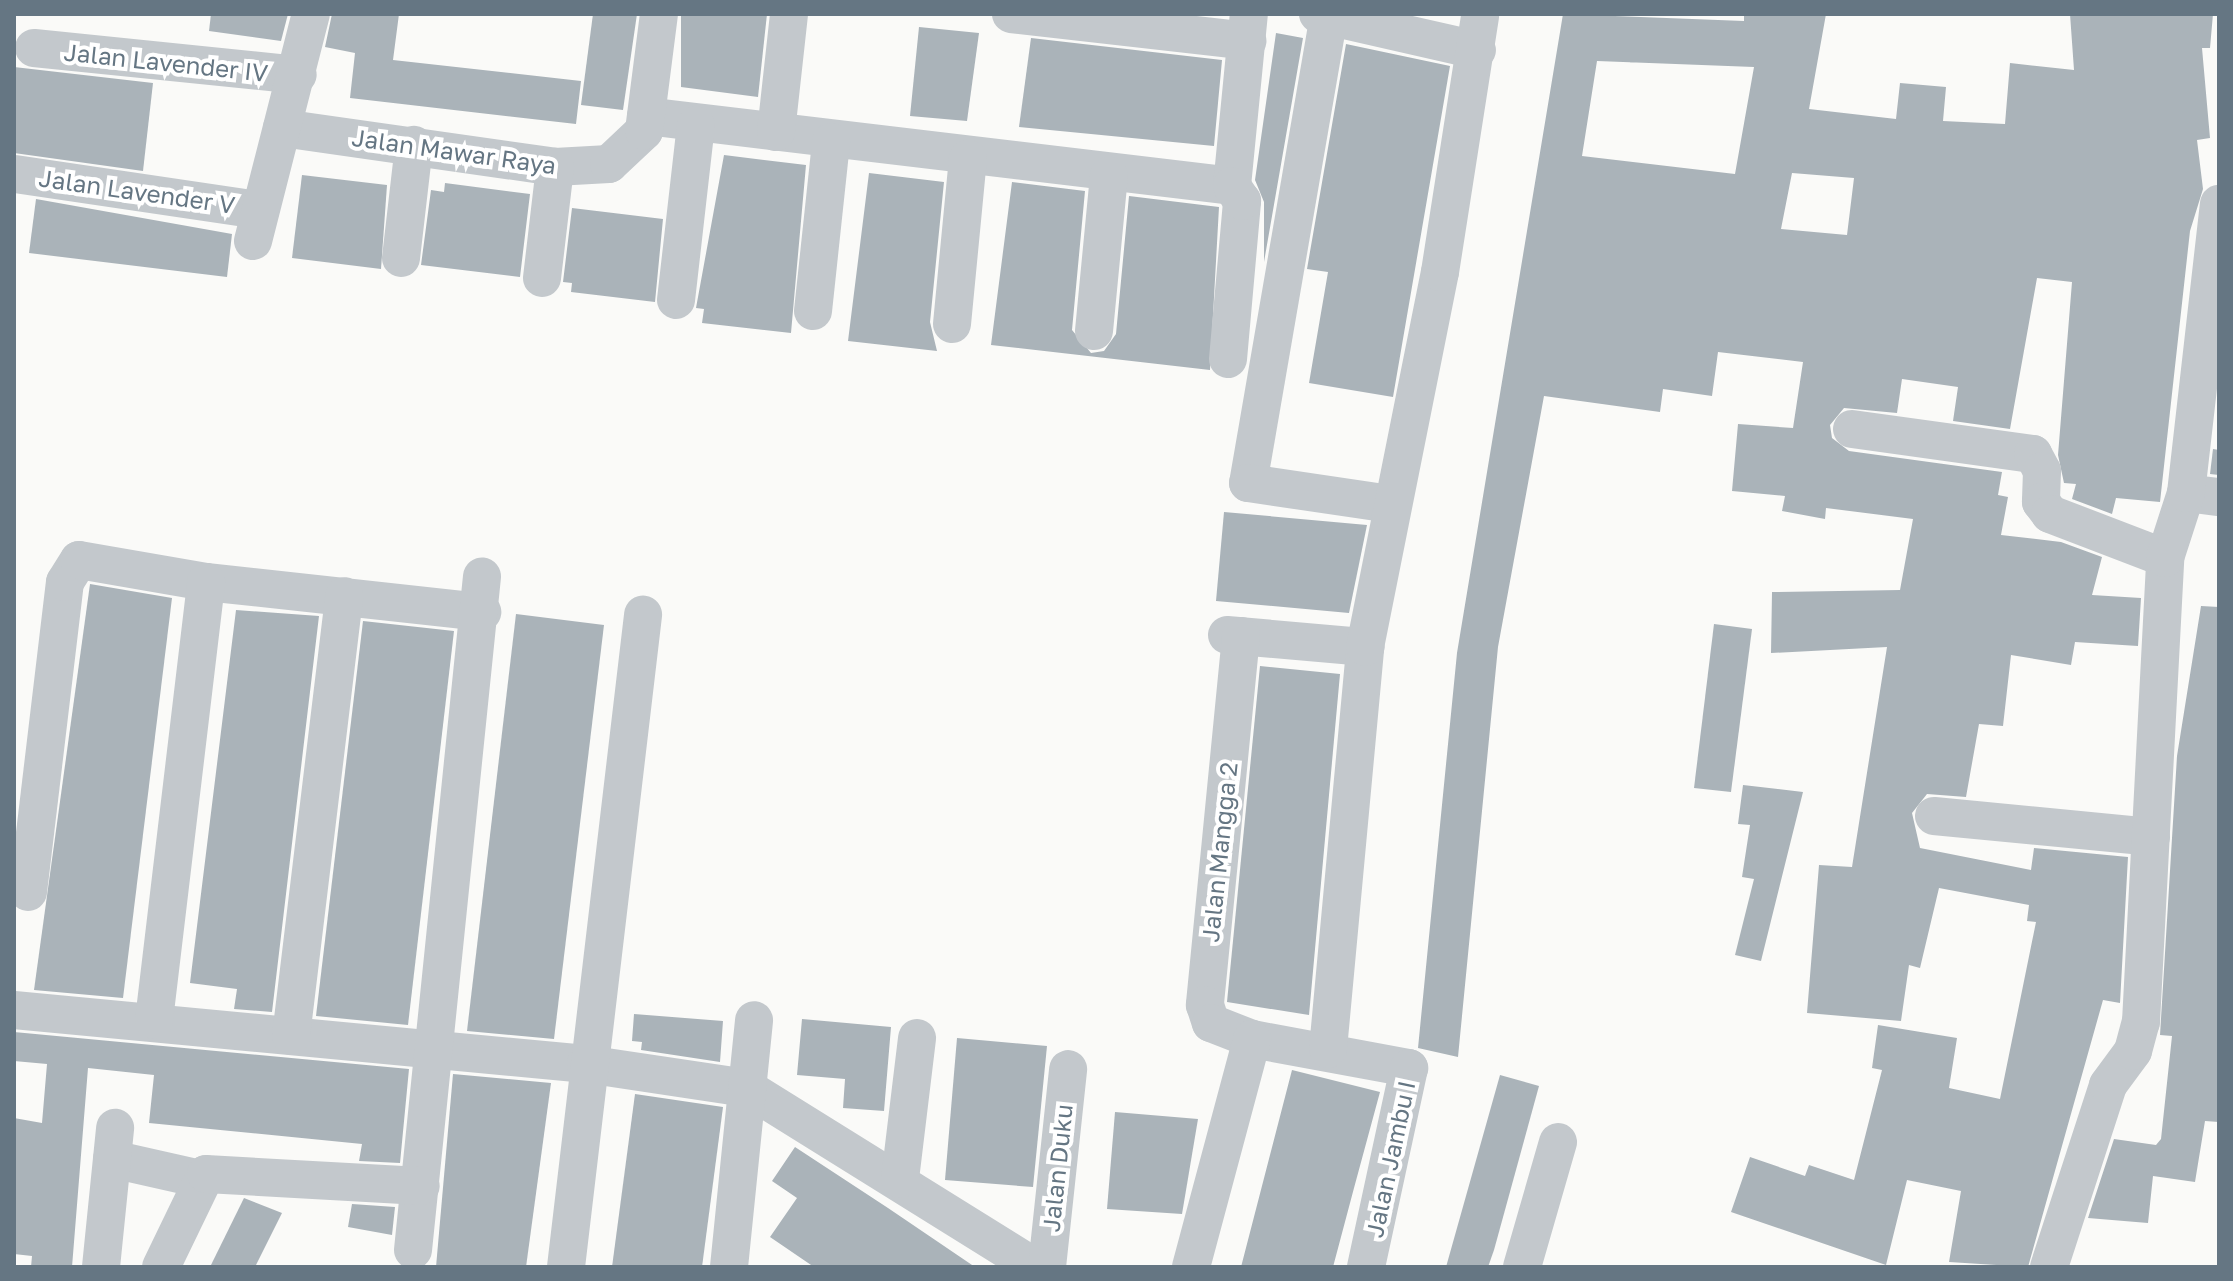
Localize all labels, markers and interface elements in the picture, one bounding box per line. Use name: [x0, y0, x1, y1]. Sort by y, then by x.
street label: Jalan Lavender IV: [62, 37, 270, 87]
street label: Jalan Mawar Raya: [350, 122, 558, 180]
street label: Jalan Lavender V: [37, 163, 237, 219]
street label: Jalan Mangga 2: [1195, 761, 1243, 943]
street label: Jalan Jambu I: [1359, 1078, 1421, 1240]
street label: Jalan Duku: [1036, 1103, 1078, 1233]

